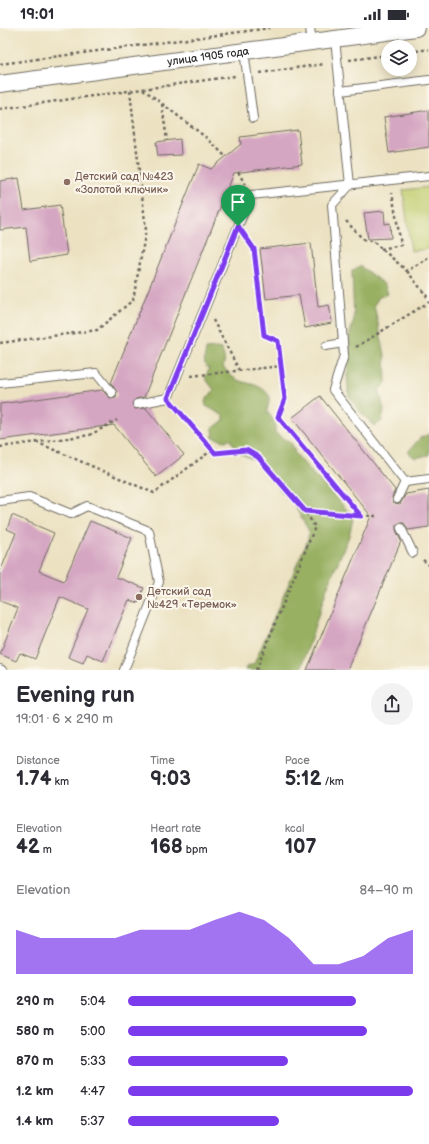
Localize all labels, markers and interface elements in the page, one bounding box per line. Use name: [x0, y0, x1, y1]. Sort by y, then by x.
text: 19:01: [20, 5, 54, 24]
map controls: [381, 40, 417, 76]
button: layers: [381, 40, 417, 76]
street label: улица 1905 года: [166, 44, 250, 68]
place label: Детский сад №423 «Золотой ключик»: [75, 170, 174, 196]
marker: Детский сад №423 «Золотой ключик»: [62, 177, 72, 187]
pin: [221, 185, 255, 226]
icon: arrive: [227, 191, 249, 213]
place label: Детский сад №429 «Теремок»: [147, 585, 237, 611]
marker: Детский сад №429 «Теремок»: [134, 592, 144, 602]
text: Evening run: [16, 682, 135, 709]
button: share: [371, 683, 413, 725]
text: 19:01 · 6 × 290 m: [16, 711, 113, 727]
text: Distance: [16, 754, 60, 767]
text: Time: [150, 754, 175, 767]
text: Pace: [285, 754, 310, 767]
text: 1.74: [16, 767, 52, 791]
text: 9:03: [150, 767, 191, 791]
text: 5:12: [285, 767, 321, 791]
text: km: [52, 775, 69, 788]
text: /km: [321, 775, 344, 788]
text: Elevation: [16, 822, 62, 835]
text: Heart rate: [150, 822, 201, 835]
text: kcal: [285, 822, 304, 835]
text: 42: [16, 835, 40, 859]
text: 168: [150, 835, 183, 859]
text: 107: [285, 835, 317, 859]
text: m: [40, 843, 52, 856]
text: bpm: [183, 843, 208, 856]
text: Elevation: [16, 882, 70, 898]
text: 84–90 m: [360, 882, 413, 898]
text: 290 m: [16, 993, 54, 1009]
text: 5:04: [80, 993, 106, 1009]
text: 580 m: [16, 1023, 54, 1039]
text: 5:00: [80, 1023, 105, 1039]
text: 870 m: [16, 1053, 54, 1069]
text: 5:33: [80, 1053, 106, 1069]
text: 1.2 km: [16, 1083, 54, 1099]
text: 4:47: [80, 1083, 105, 1099]
text: 1.4 km: [16, 1113, 53, 1129]
text: 5:37: [80, 1113, 104, 1129]

